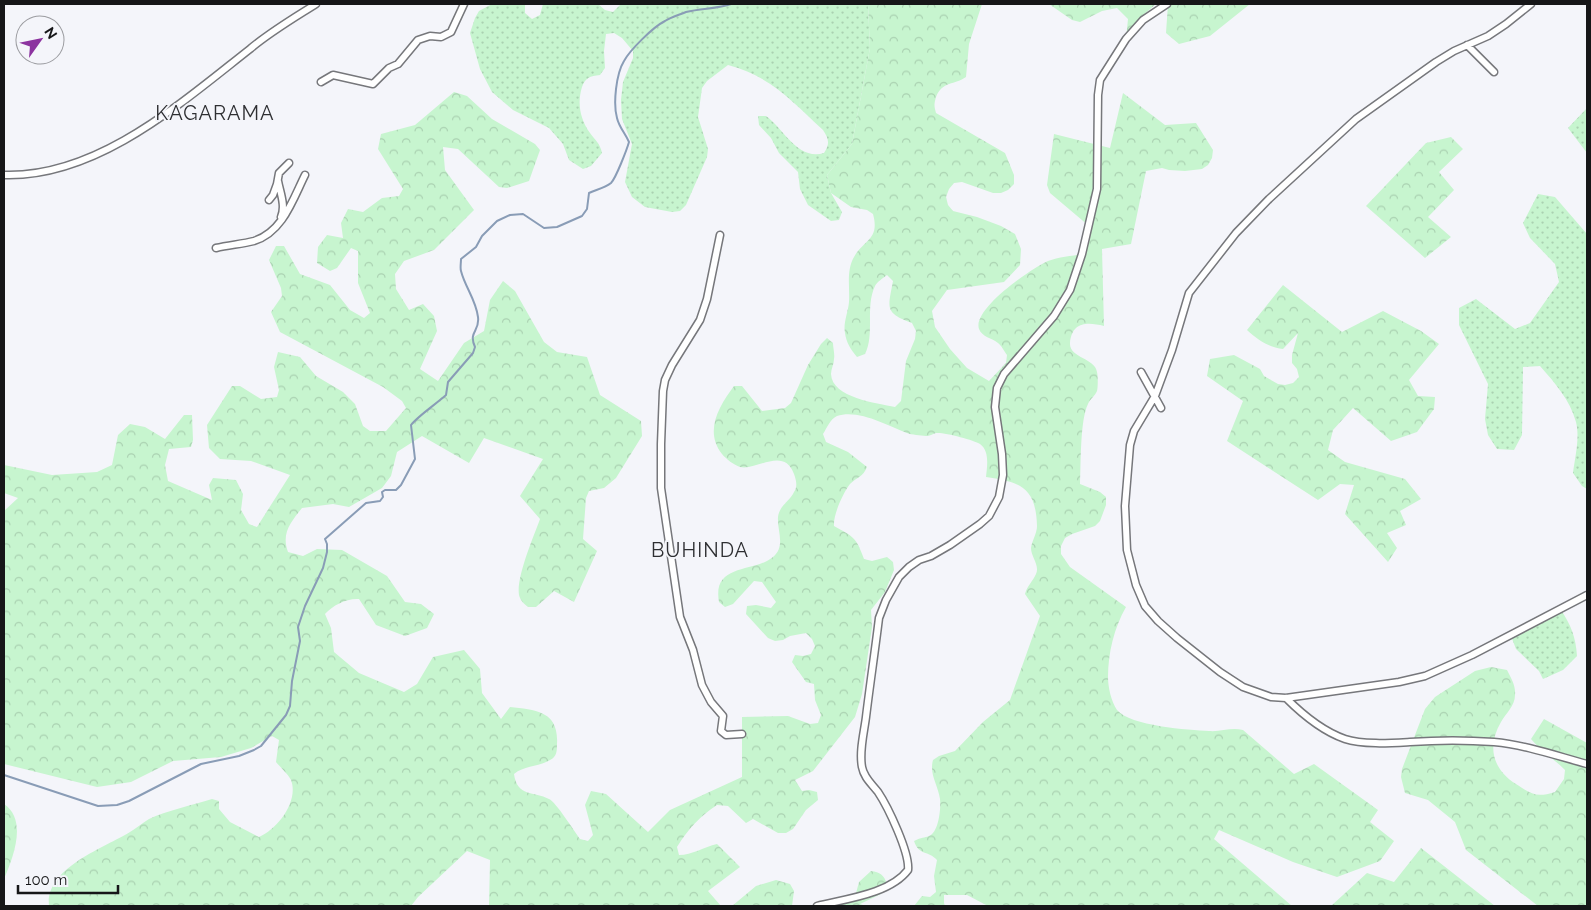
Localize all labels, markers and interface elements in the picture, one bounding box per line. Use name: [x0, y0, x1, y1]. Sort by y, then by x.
north arrow: [15, 15, 65, 65]
text: N: [41, 24, 61, 42]
district label: KAGARAMA: [155, 101, 275, 125]
district label: BUHINDA: [651, 538, 749, 562]
scale bar: [18, 862, 118, 894]
text: 100 m: [25, 871, 67, 889]

